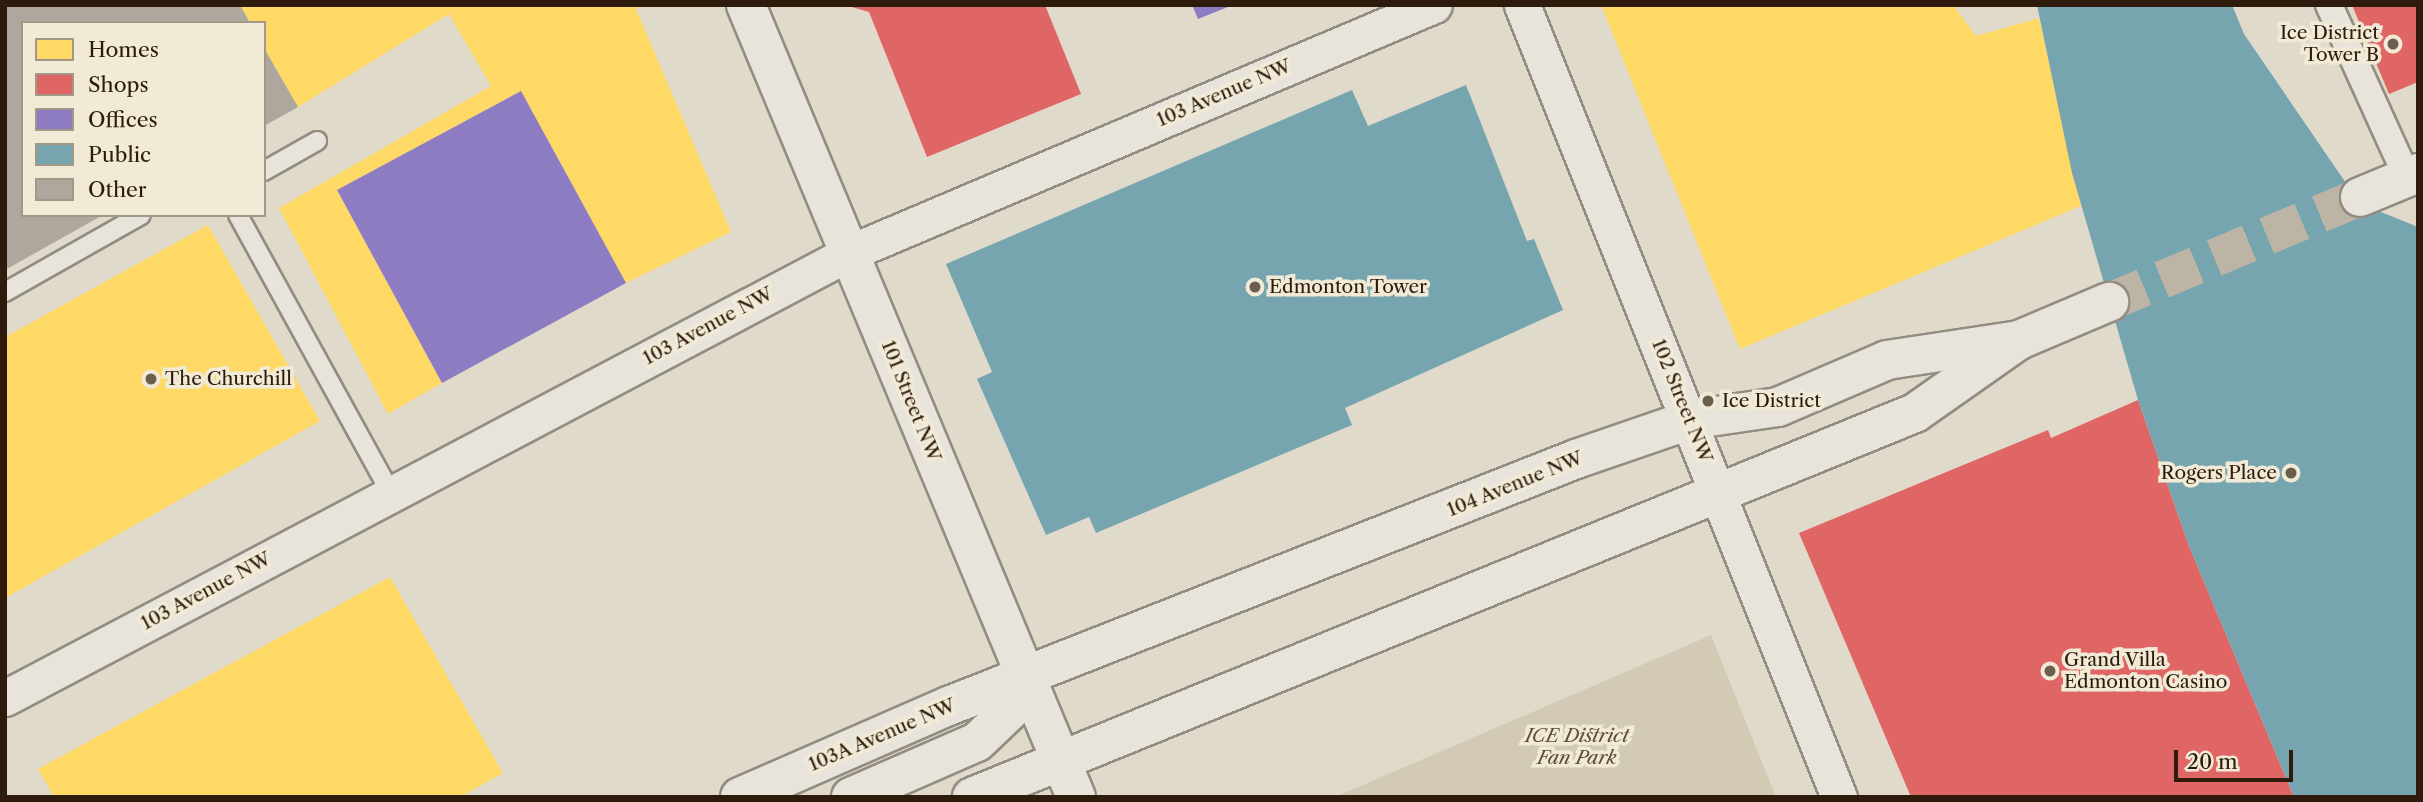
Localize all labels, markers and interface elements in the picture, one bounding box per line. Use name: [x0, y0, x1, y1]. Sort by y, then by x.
legend: [21, 21, 266, 217]
place label: Ice District Tower B: [2280, 22, 2379, 66]
marker: Ice District Tower B: [2385, 36, 2401, 52]
text: Homes: [88, 37, 159, 62]
street label: 103 Avenue NW: [1153, 54, 1295, 132]
text: Shops: [88, 72, 149, 97]
text: Offices: [88, 107, 158, 132]
text: Public: [88, 142, 151, 167]
text: Other: [88, 177, 147, 202]
place label: Edmonton Tower: [1269, 276, 1428, 298]
marker: Edmonton Tower: [1247, 279, 1263, 295]
street label: 103 Avenue NW: [639, 282, 777, 370]
street label: 102 Street NW: [1647, 336, 1717, 466]
street label: 101 Street NW: [876, 337, 946, 465]
place label: The Churchill: [165, 368, 292, 390]
marker: The Churchill: [143, 371, 159, 387]
place label: Ice District: [1722, 390, 1821, 412]
marker: Ice District: [1700, 393, 1716, 409]
street label: 104 Avenue NW: [1443, 446, 1587, 522]
place label: Rogers Place: [2161, 462, 2277, 484]
marker: Rogers Place: [2283, 465, 2299, 481]
street label: 103 Avenue NW: [137, 547, 275, 635]
place label: Grand Villa Edmonton Casino: [2064, 649, 2227, 693]
marker: Grand Villa Edmonton Casino: [2042, 663, 2058, 679]
street label: 103A Avenue NW: [805, 694, 959, 776]
park label: ICE District Fan Park: [1525, 725, 1629, 769]
scale bar: [2178, 736, 2297, 780]
text: 20 m: [2187, 749, 2238, 774]

